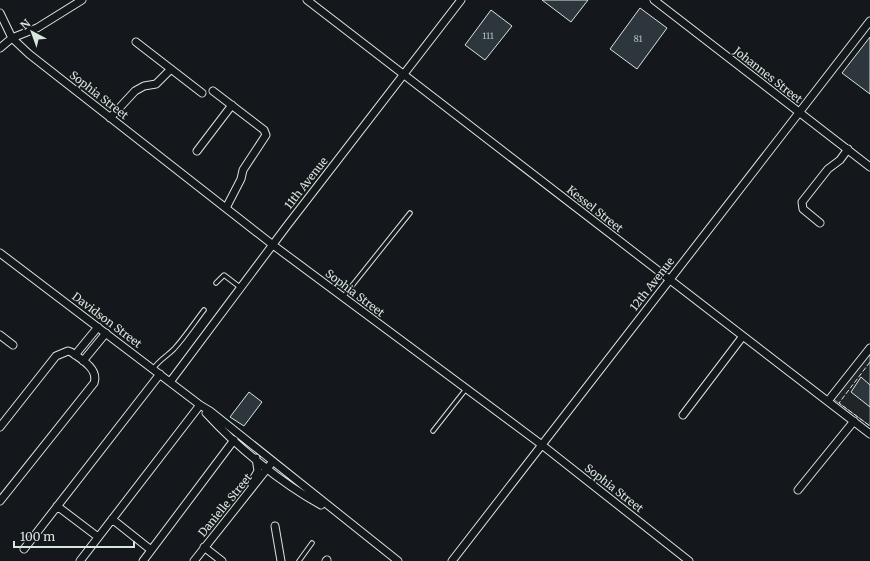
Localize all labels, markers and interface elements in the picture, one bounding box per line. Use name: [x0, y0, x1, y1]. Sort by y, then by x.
north arrow: [12, 12, 52, 52]
text: N: [18, 16, 34, 33]
house number: 111: [482, 30, 494, 41]
house number: 81: [633, 33, 643, 44]
street label: Johannes Street: [730, 43, 806, 107]
street label: Sophia Street: [67, 68, 132, 123]
street label: 11th Avenue: [281, 154, 331, 212]
street label: Kessel Street: [564, 183, 626, 236]
street label: 12th Avenue: [627, 254, 677, 314]
street label: Sophia Street: [323, 266, 388, 320]
street label: Davidson Street: [69, 289, 145, 351]
street label: Sophia Street: [582, 461, 647, 516]
street label: Danielle Street: [195, 470, 255, 539]
scale bar: [14, 523, 134, 549]
text: 100 m: [20, 529, 55, 544]

